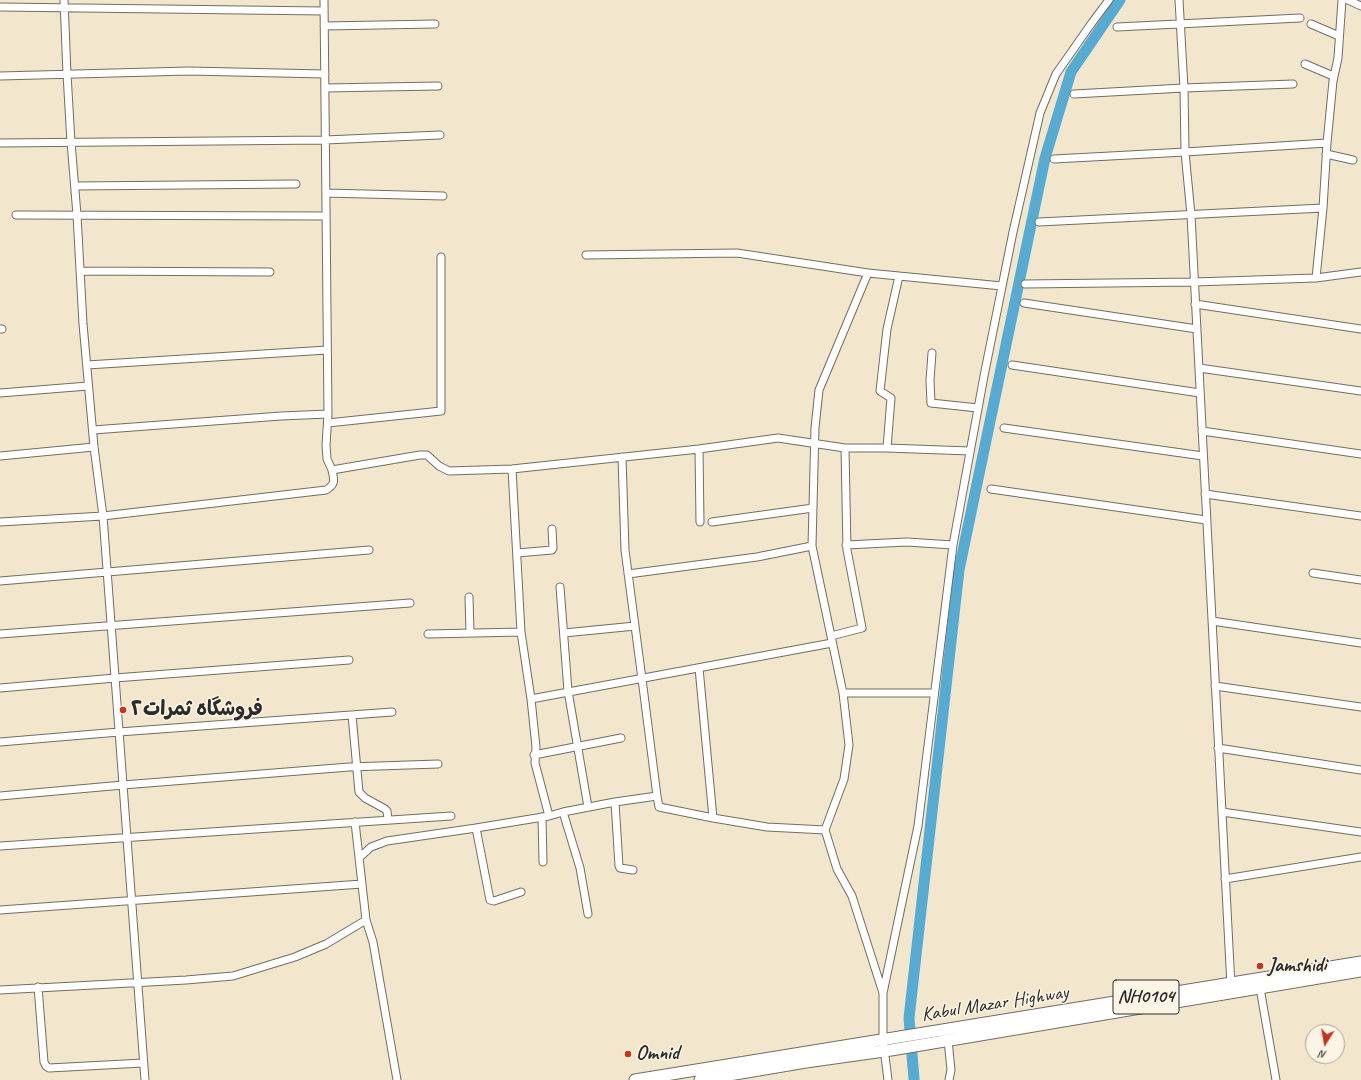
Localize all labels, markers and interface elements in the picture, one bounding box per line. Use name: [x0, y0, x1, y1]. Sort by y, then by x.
place label: فروشگاه ثمرات٢: [131, 698, 263, 722]
marker: فروشگاه ثمرات٢: [118, 705, 128, 715]
place label: Jamshidi: [1268, 954, 1327, 978]
marker: Jamshidi: [1255, 961, 1265, 971]
road number: NH0104: [1113, 980, 1179, 1014]
street label: Kabul Mazar Highway: [920, 981, 1070, 1027]
north arrow: [1305, 1024, 1345, 1064]
place label: Omnid: [636, 1042, 679, 1066]
text: N: [1318, 1047, 1328, 1062]
marker: Omnid: [623, 1049, 633, 1059]

